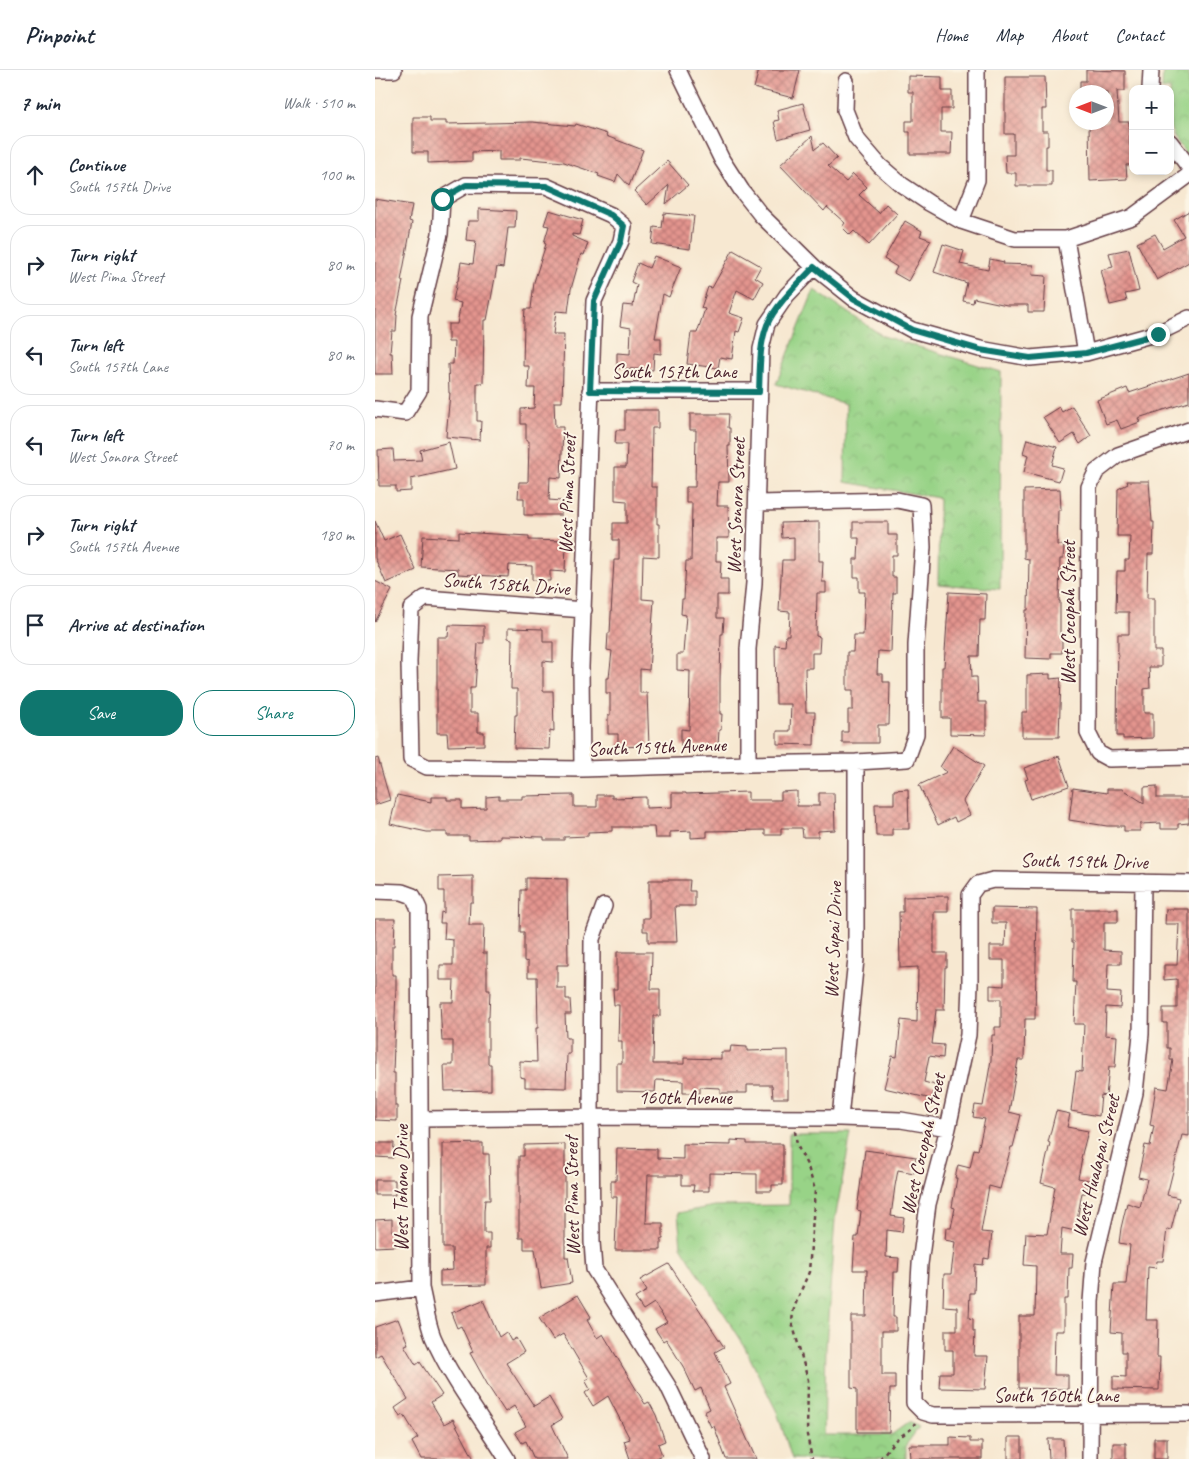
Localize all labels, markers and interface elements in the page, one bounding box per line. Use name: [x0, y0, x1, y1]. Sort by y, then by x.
text: Pinpoint: [25, 20, 94, 50]
text: Home: [935, 24, 968, 46]
text: Map: [996, 24, 1023, 46]
text: About: [1051, 24, 1087, 46]
text: Contact: [1115, 24, 1164, 46]
north arrow: [1069, 85, 1114, 130]
map controls: [1129, 85, 1174, 175]
button: +: [1129, 85, 1174, 130]
text: 7 min: [20, 90, 60, 116]
text: Walk · 510 m: [283, 93, 355, 113]
button: −: [1129, 130, 1174, 175]
text: Continue: [68, 153, 125, 177]
icon: ahead: [21, 161, 49, 189]
text: 100 m: [320, 165, 354, 185]
text: South 157th Drive: [68, 177, 170, 197]
route start: [431, 188, 454, 211]
text: Turn right: [68, 243, 135, 267]
icon: right: [21, 251, 49, 279]
text: 80 m: [327, 255, 354, 275]
text: West Pima Street: [68, 267, 164, 287]
route end: [1147, 323, 1170, 346]
text: Turn left: [68, 333, 123, 357]
icon: left: [21, 341, 49, 369]
text: 80 m: [327, 345, 354, 365]
text: South 157th Lane: [68, 357, 168, 377]
street label: South 157th Lane: [612, 359, 738, 384]
text: Turn left: [68, 423, 123, 447]
street label: West Pima Street: [552, 430, 582, 554]
icon: left: [21, 431, 49, 459]
text: 70 m: [327, 435, 354, 455]
street label: West Sonora Street: [721, 435, 751, 574]
text: West Sonora Street: [68, 447, 177, 467]
text: Turn right: [68, 513, 135, 537]
icon: right: [21, 521, 49, 549]
text: 180 m: [320, 525, 354, 545]
text: South 157th Avenue: [68, 537, 179, 557]
street label: West Cocopah Street: [1056, 539, 1081, 685]
street label: South 158th Drive: [441, 567, 572, 601]
icon: arrive: [21, 611, 49, 639]
text: Arrive at destination: [68, 613, 204, 637]
button: Save: [20, 690, 183, 736]
button: Share: [193, 690, 355, 736]
street label: South 159th Avenue: [588, 732, 728, 762]
street label: South 159th Drive: [1020, 847, 1150, 875]
street label: West Supai Drive: [818, 880, 848, 999]
street label: West Cocopah Street: [895, 1069, 952, 1217]
street label: 160th Avenue: [638, 1085, 733, 1110]
street label: West Hualapai Street: [1066, 1090, 1126, 1240]
street label: West Tohono Drive: [389, 1123, 414, 1251]
street label: West Pima Street: [558, 1133, 586, 1256]
street label: South 160th Lane: [994, 1383, 1120, 1408]

